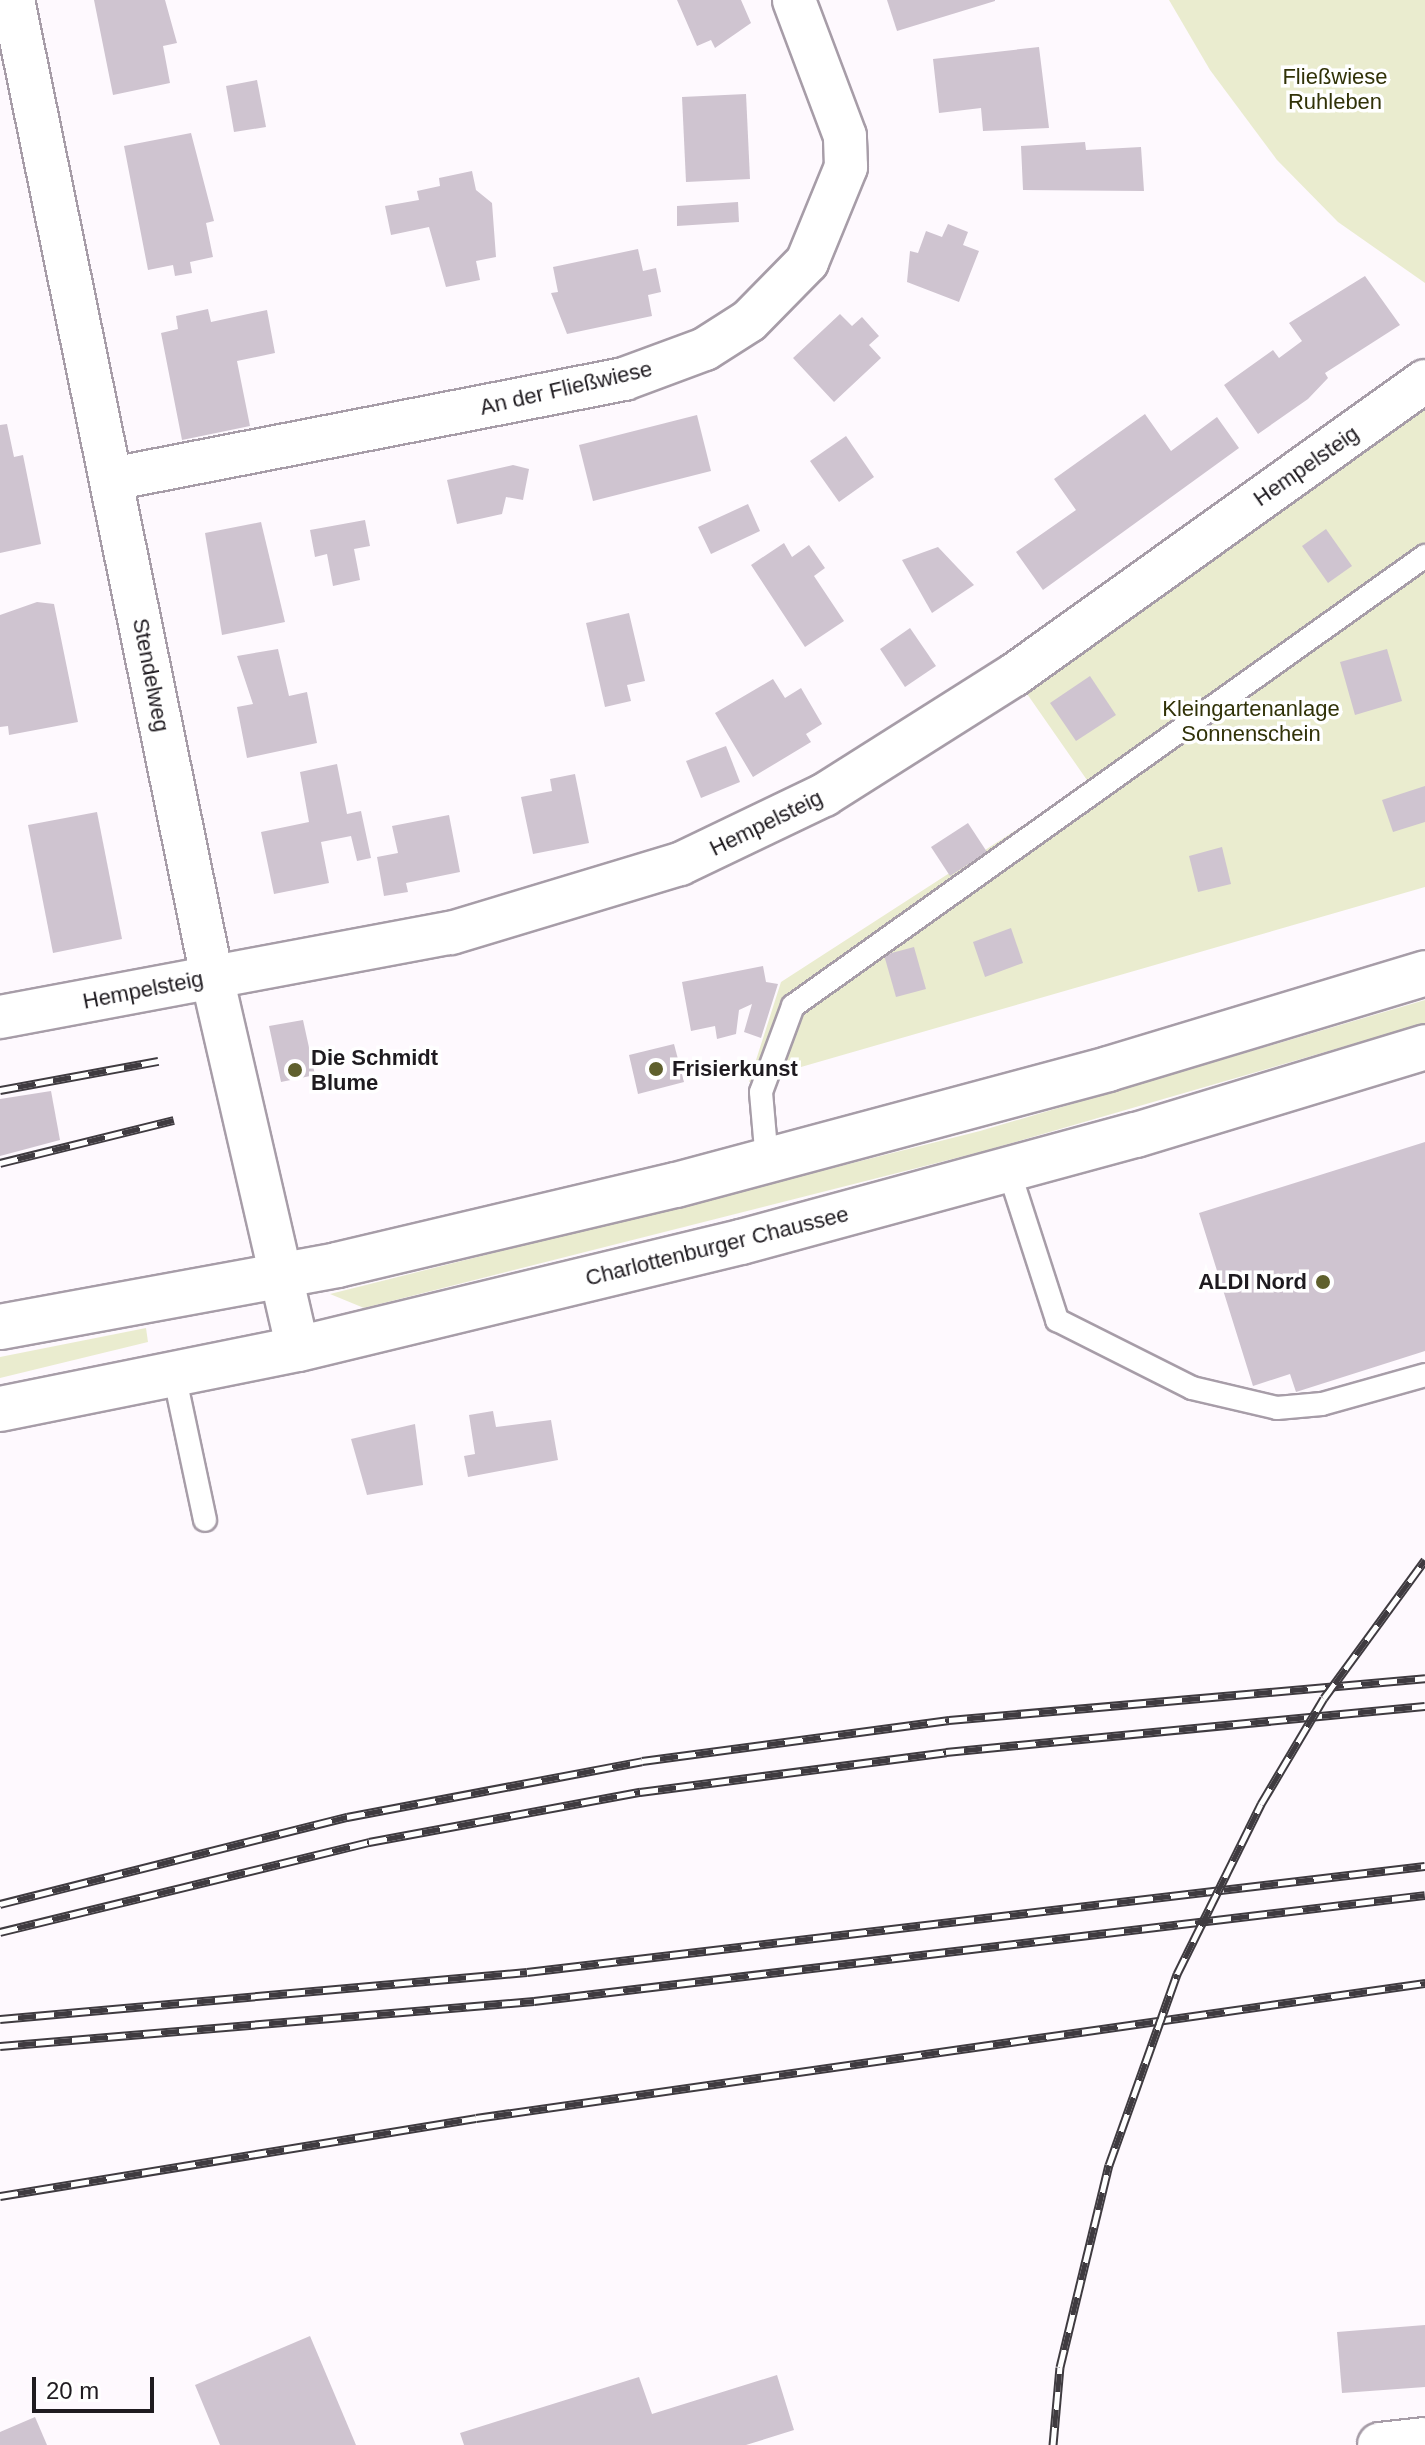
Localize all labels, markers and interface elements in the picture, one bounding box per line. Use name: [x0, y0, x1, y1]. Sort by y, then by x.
park label: Fließwiese Ruhleben: [1282, 63, 1388, 114]
street label: An der Fließwiese: [477, 355, 655, 421]
street label: Hempelsteig: [1248, 420, 1364, 512]
street label: Stendelweg: [127, 616, 175, 734]
park label: Kleingartenanlage Sonnenschein: [1162, 695, 1340, 746]
street label: Hempelsteig: [705, 784, 827, 862]
street label: Hempelsteig: [80, 965, 206, 1015]
place label: Die Schmidt Blume: [311, 1044, 438, 1096]
place label: Frisierkunst: [672, 1056, 798, 1082]
marker: Frisierkunst: [647, 1060, 665, 1078]
marker: Die Schmidt Blume: [286, 1061, 304, 1079]
street label: Charlottenburger Chaussee: [583, 1200, 851, 1292]
place label: ALDI Nord: [1198, 1269, 1307, 1295]
marker: ALDI Nord: [1314, 1273, 1332, 1291]
scale bar: [36, 2361, 158, 2411]
text: 20 m: [46, 2377, 99, 2404]

